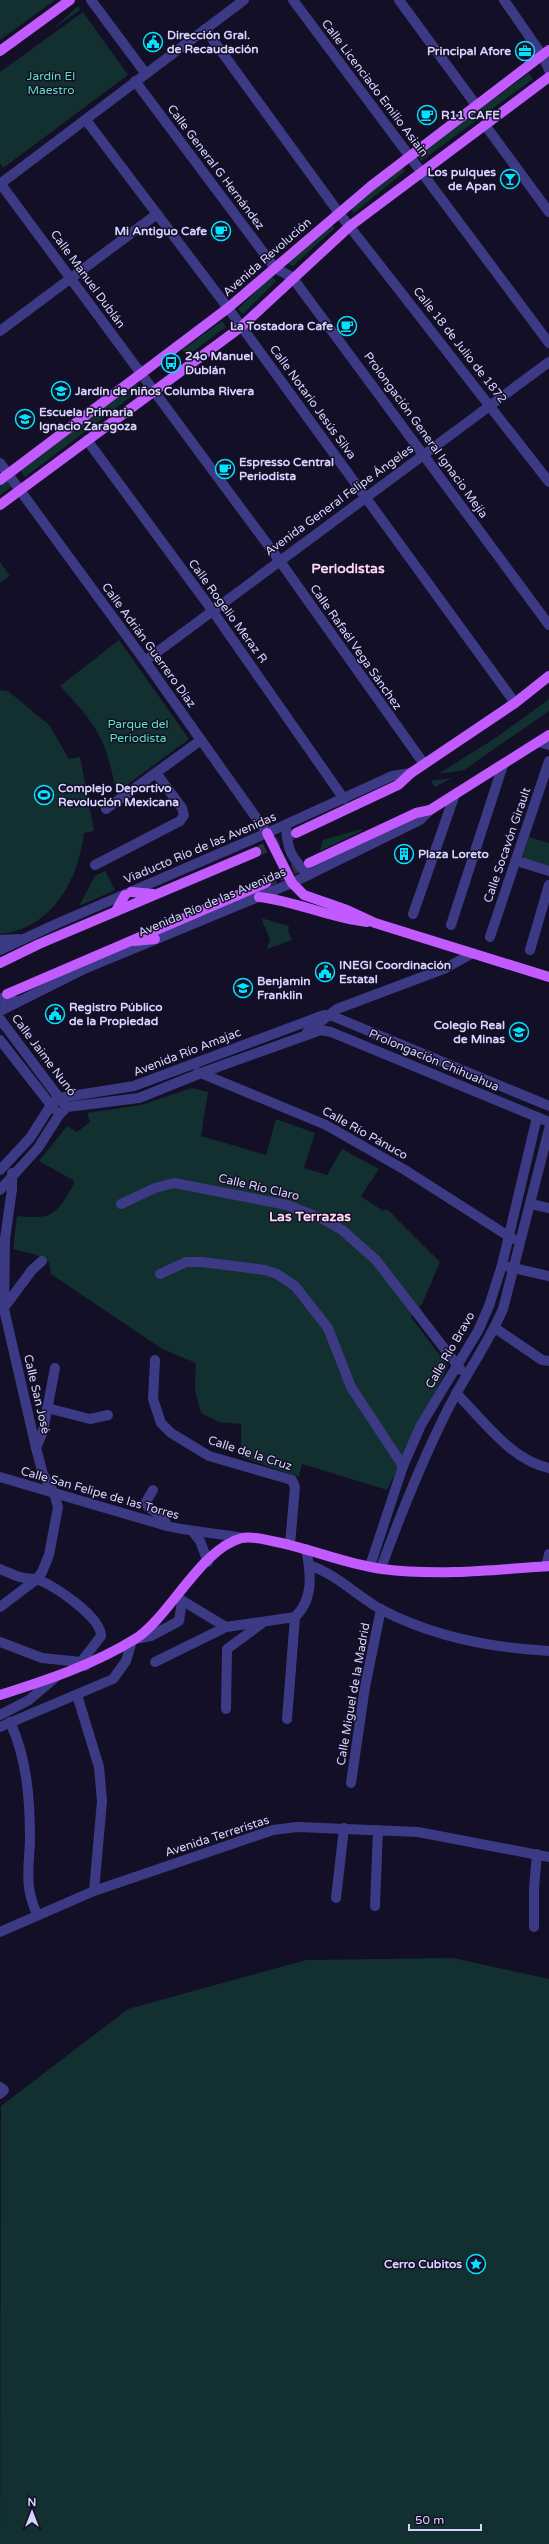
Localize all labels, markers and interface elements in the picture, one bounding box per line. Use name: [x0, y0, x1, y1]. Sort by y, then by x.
street label: Calle Licenciado Emilio Asiain: [319, 17, 431, 159]
place label: Dirección Gral. de Recaudación: [167, 28, 259, 56]
public building icon: Dirección Gral. de Recaudación: [142, 31, 164, 53]
office icon: Principal Afore: [514, 40, 536, 62]
place label: Principal Afore: [427, 44, 511, 59]
park label: Jardín El Maestro: [27, 69, 75, 97]
street label: Calle General G Hernández: [164, 102, 268, 232]
cafe icon: R11 CAFE: [416, 104, 438, 126]
place label: R11 CAFE: [441, 108, 500, 122]
place label: Los pulques de Apan: [428, 165, 496, 194]
bar icon: Los pulques de Apan: [499, 168, 521, 190]
street label: Avenida Revolución: [220, 215, 314, 299]
cafe icon: Mi Antiguo Cafe: [210, 220, 232, 242]
place label: Mi Antiguo Cafe: [115, 224, 207, 239]
street label: Calle Manuel Dublán: [48, 227, 128, 331]
street label: Calle 18 de Julio de 1872: [410, 284, 510, 406]
cafe icon: La Tostadora Cafe: [336, 315, 358, 337]
place label: La Tostadora Cafe: [230, 319, 333, 333]
street label: Calle Notario Jesús Silva: [267, 342, 359, 462]
place label: 24o Manuel Dublán: [185, 349, 253, 377]
street label: Prolongación General Ignacio Mejía: [361, 349, 491, 521]
bus stop icon: 24o Manuel Dublán: [160, 352, 182, 374]
school or university icon: Jardín de niños Columba Rivera: [50, 380, 72, 402]
place label: Jardín de niños Columba Rivera: [74, 384, 254, 398]
place label: Escuela Primaria Ignacio Zaragoza: [39, 405, 137, 434]
school or university icon: Escuela Primaria Ignacio Zaragoza: [14, 408, 36, 430]
street label: Avenida General Felipe Ángeles: [262, 441, 416, 559]
place label: Espresso Central Periodista: [239, 455, 334, 483]
cafe icon: Espresso Central Periodista: [214, 458, 236, 480]
street label: Calle Rogelio Meraz R: [186, 556, 270, 666]
district label: Periodistas: [311, 560, 385, 577]
street label: Calle Adrián Guerrero Díaz: [99, 580, 199, 710]
street label: Calle Rafaél Vega Sánchez: [307, 582, 405, 712]
park label: Parque del Periodista: [107, 717, 169, 745]
place label: Complejo Deportivo Revolución Mexicana: [58, 781, 179, 809]
sports icon: Complejo Deportivo Revolución Mexicana: [33, 784, 55, 806]
street label: Calle Socavón Girault: [481, 785, 533, 904]
street label: Viaducto Río de las Avenidas: [122, 809, 278, 887]
building icon: Plaza Loreto: [393, 843, 415, 865]
place label: Plaza Loreto: [418, 847, 489, 861]
street label: Avenida Río de las Avenidas: [136, 864, 288, 940]
place label: INEGI Coordinación Estatal: [339, 958, 451, 986]
public building icon: INEGI Coordinación Estatal: [314, 961, 336, 983]
place label: Benjamin Franklin: [257, 974, 310, 1002]
school or university icon: Benjamin Franklin: [232, 977, 254, 999]
place label: Registro Público de la Propiedad: [69, 1000, 163, 1029]
public building icon: Registro Público de la Propiedad: [44, 1003, 66, 1025]
street label: Calle Jaime Nunó: [9, 1011, 79, 1099]
place label: Colegio Real de Minas: [434, 1018, 505, 1046]
school or university icon: Colegio Real de Minas: [508, 1021, 530, 1043]
street label: Avenida Río Amajac: [131, 1025, 243, 1079]
street label: Prolongación Chihuahua: [367, 1026, 501, 1094]
street label: Calle Río Pánuco: [320, 1104, 410, 1162]
street label: Calle Río Claro: [217, 1171, 301, 1203]
district label: Las Terrazas: [269, 1208, 351, 1225]
street label: Calle Río Bravo: [422, 1309, 478, 1391]
street label: Calle San José: [21, 1353, 53, 1435]
street label: Calle de la Cruz: [206, 1433, 294, 1473]
street label: Calle San Felipe de las Torres: [19, 1464, 181, 1522]
street label: Calle Miguel de la Madrid: [334, 1622, 372, 1766]
street label: Avenida Terreristas: [163, 1812, 271, 1859]
place icon: Cerro Cubitos: [465, 2253, 487, 2275]
place label: Cerro Cubitos: [384, 2257, 462, 2271]
north arrow: [12, 2492, 52, 2532]
text: N: [28, 2496, 36, 2509]
scale bar: [409, 2506, 481, 2532]
text: 50 m: [415, 2513, 444, 2527]

